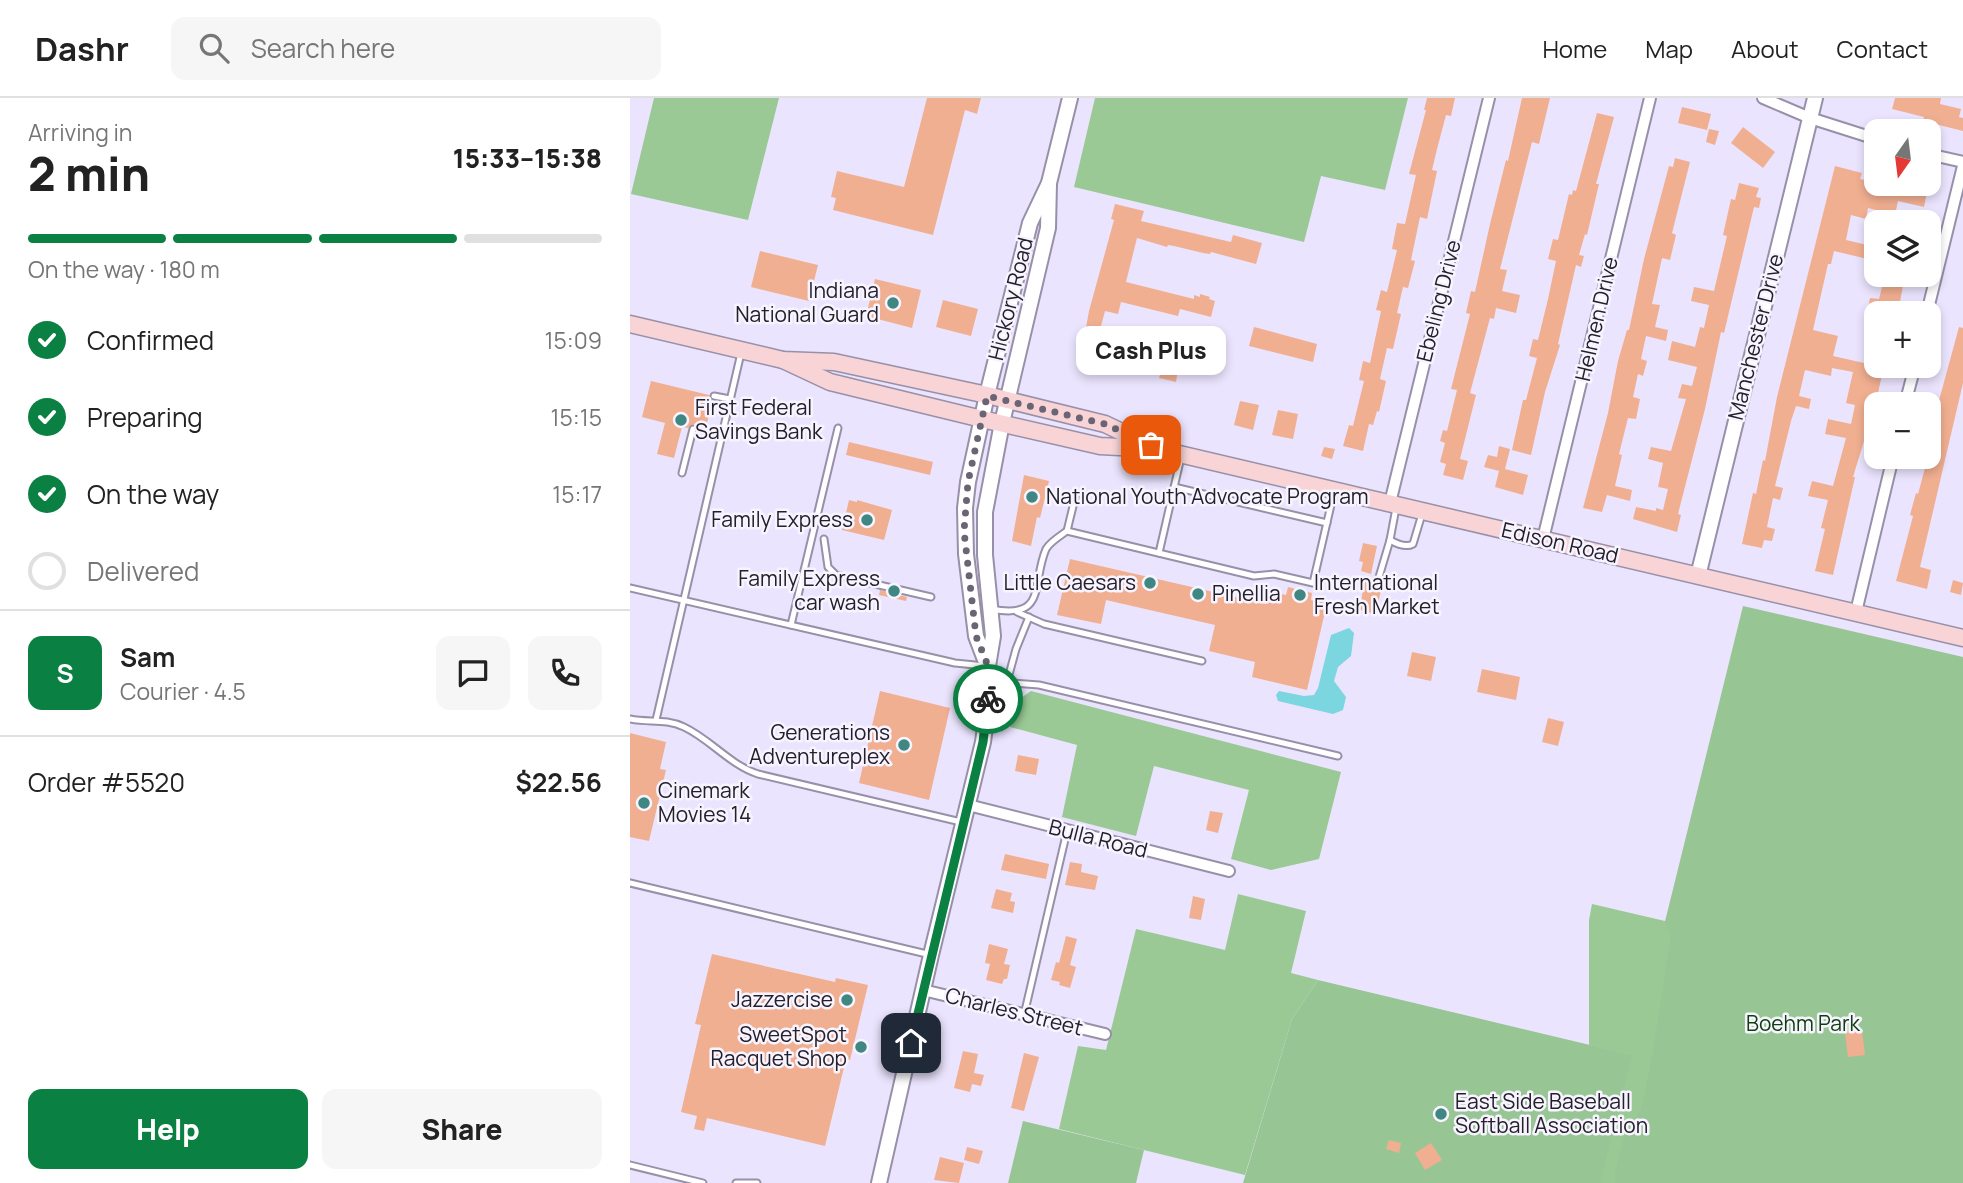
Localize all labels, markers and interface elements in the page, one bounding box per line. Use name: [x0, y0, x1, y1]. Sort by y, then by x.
search box: [171, 17, 661, 80]
text: Dashr: [35, 26, 129, 71]
icon: search: [195, 29, 233, 67]
text: Search here: [251, 30, 395, 66]
text: Home: [1542, 32, 1607, 65]
text: Map: [1645, 32, 1693, 65]
text: About: [1731, 32, 1799, 65]
text: Contact: [1837, 32, 1928, 65]
text: Arriving in: [28, 116, 133, 148]
north arrow: [1864, 119, 1941, 196]
map controls: [1864, 119, 1941, 469]
text: 15:33–15:38: [453, 140, 602, 176]
text: 2 min: [28, 142, 150, 205]
button: layers: [1864, 210, 1941, 287]
street label: Hickory Road: [981, 234, 1039, 363]
street label: Ebeling Drive: [1409, 237, 1467, 365]
street label: Manchester Drive: [1721, 251, 1789, 423]
text: On the way · 180 m: [28, 253, 220, 285]
street label: Helmen Drive: [1568, 254, 1624, 384]
place label: Indiana National Guard: [735, 276, 879, 328]
marker: Indiana National Guard: [885, 295, 901, 311]
button: +: [1864, 301, 1941, 378]
icon: check: [28, 321, 66, 359]
text: Confirmed: [87, 322, 214, 358]
text: 15:09: [545, 324, 602, 356]
callout: Cash Plus: [1076, 326, 1226, 375]
text: Cash Plus: [1095, 334, 1207, 366]
button: −: [1864, 392, 1941, 469]
place label: First Federal Savings Bank: [695, 393, 823, 445]
icon: check: [28, 398, 66, 436]
text: Preparing: [87, 399, 203, 435]
text: 15:15: [551, 401, 602, 433]
marker: First Federal Savings Bank: [673, 412, 689, 428]
pin: [1121, 415, 1181, 475]
icon: bag: [1132, 426, 1170, 464]
icon: check: [28, 475, 66, 513]
text: On the way: [87, 476, 219, 512]
text: 15:17: [552, 478, 602, 510]
place label: National Youth Advocate Program: [1046, 482, 1369, 510]
marker: National Youth Advocate Program: [1024, 489, 1040, 505]
place label: Family Express: [711, 505, 853, 533]
marker: Family Express: [859, 512, 875, 528]
street label: Edison Road: [1499, 515, 1621, 569]
text: Delivered: [87, 553, 199, 589]
place label: Family Express car wash: [738, 564, 880, 616]
place label: Little Caesars: [1004, 568, 1136, 596]
place label: International Fresh Market: [1314, 568, 1440, 620]
marker: Little Caesars: [1142, 575, 1158, 591]
place label: Pinellia: [1212, 579, 1281, 607]
marker: Family Express car wash: [886, 583, 902, 599]
marker: Pinellia: [1190, 586, 1206, 602]
marker: International Fresh Market: [1292, 587, 1308, 603]
button: chat: [436, 636, 510, 710]
button: phone: [528, 636, 602, 710]
text: Sam: [120, 639, 175, 675]
text: S: [56, 655, 74, 691]
courier: [953, 664, 1023, 734]
text: Courier · 4.5: [120, 675, 246, 707]
icon: bike: [969, 680, 1007, 718]
place label: Generations Adventureplex: [749, 718, 890, 770]
marker: Generations Adventureplex: [896, 737, 912, 753]
text: Order #5520: [28, 764, 185, 800]
text: $22.56: [515, 764, 602, 800]
place label: Cinemark Movies 14: [658, 776, 751, 828]
marker: Cinemark Movies 14: [636, 795, 652, 811]
street label: Bulla Road: [1046, 812, 1151, 864]
street label: Charles Street: [943, 980, 1086, 1042]
place label: Jazzercise: [731, 985, 833, 1013]
marker: Jazzercise: [839, 992, 855, 1008]
park label: Boehm Park: [1746, 1009, 1861, 1037]
pin: [881, 1013, 941, 1073]
place label: SweetSpot Racquet Shop: [710, 1020, 847, 1072]
icon: home: [892, 1024, 930, 1062]
marker: SweetSpot Racquet Shop: [853, 1039, 869, 1055]
place label: East Side Baseball Softball Association: [1455, 1087, 1648, 1139]
button: Help: [28, 1089, 308, 1169]
button: Share: [322, 1089, 602, 1169]
marker: East Side Baseball Softball Association: [1433, 1106, 1449, 1122]

